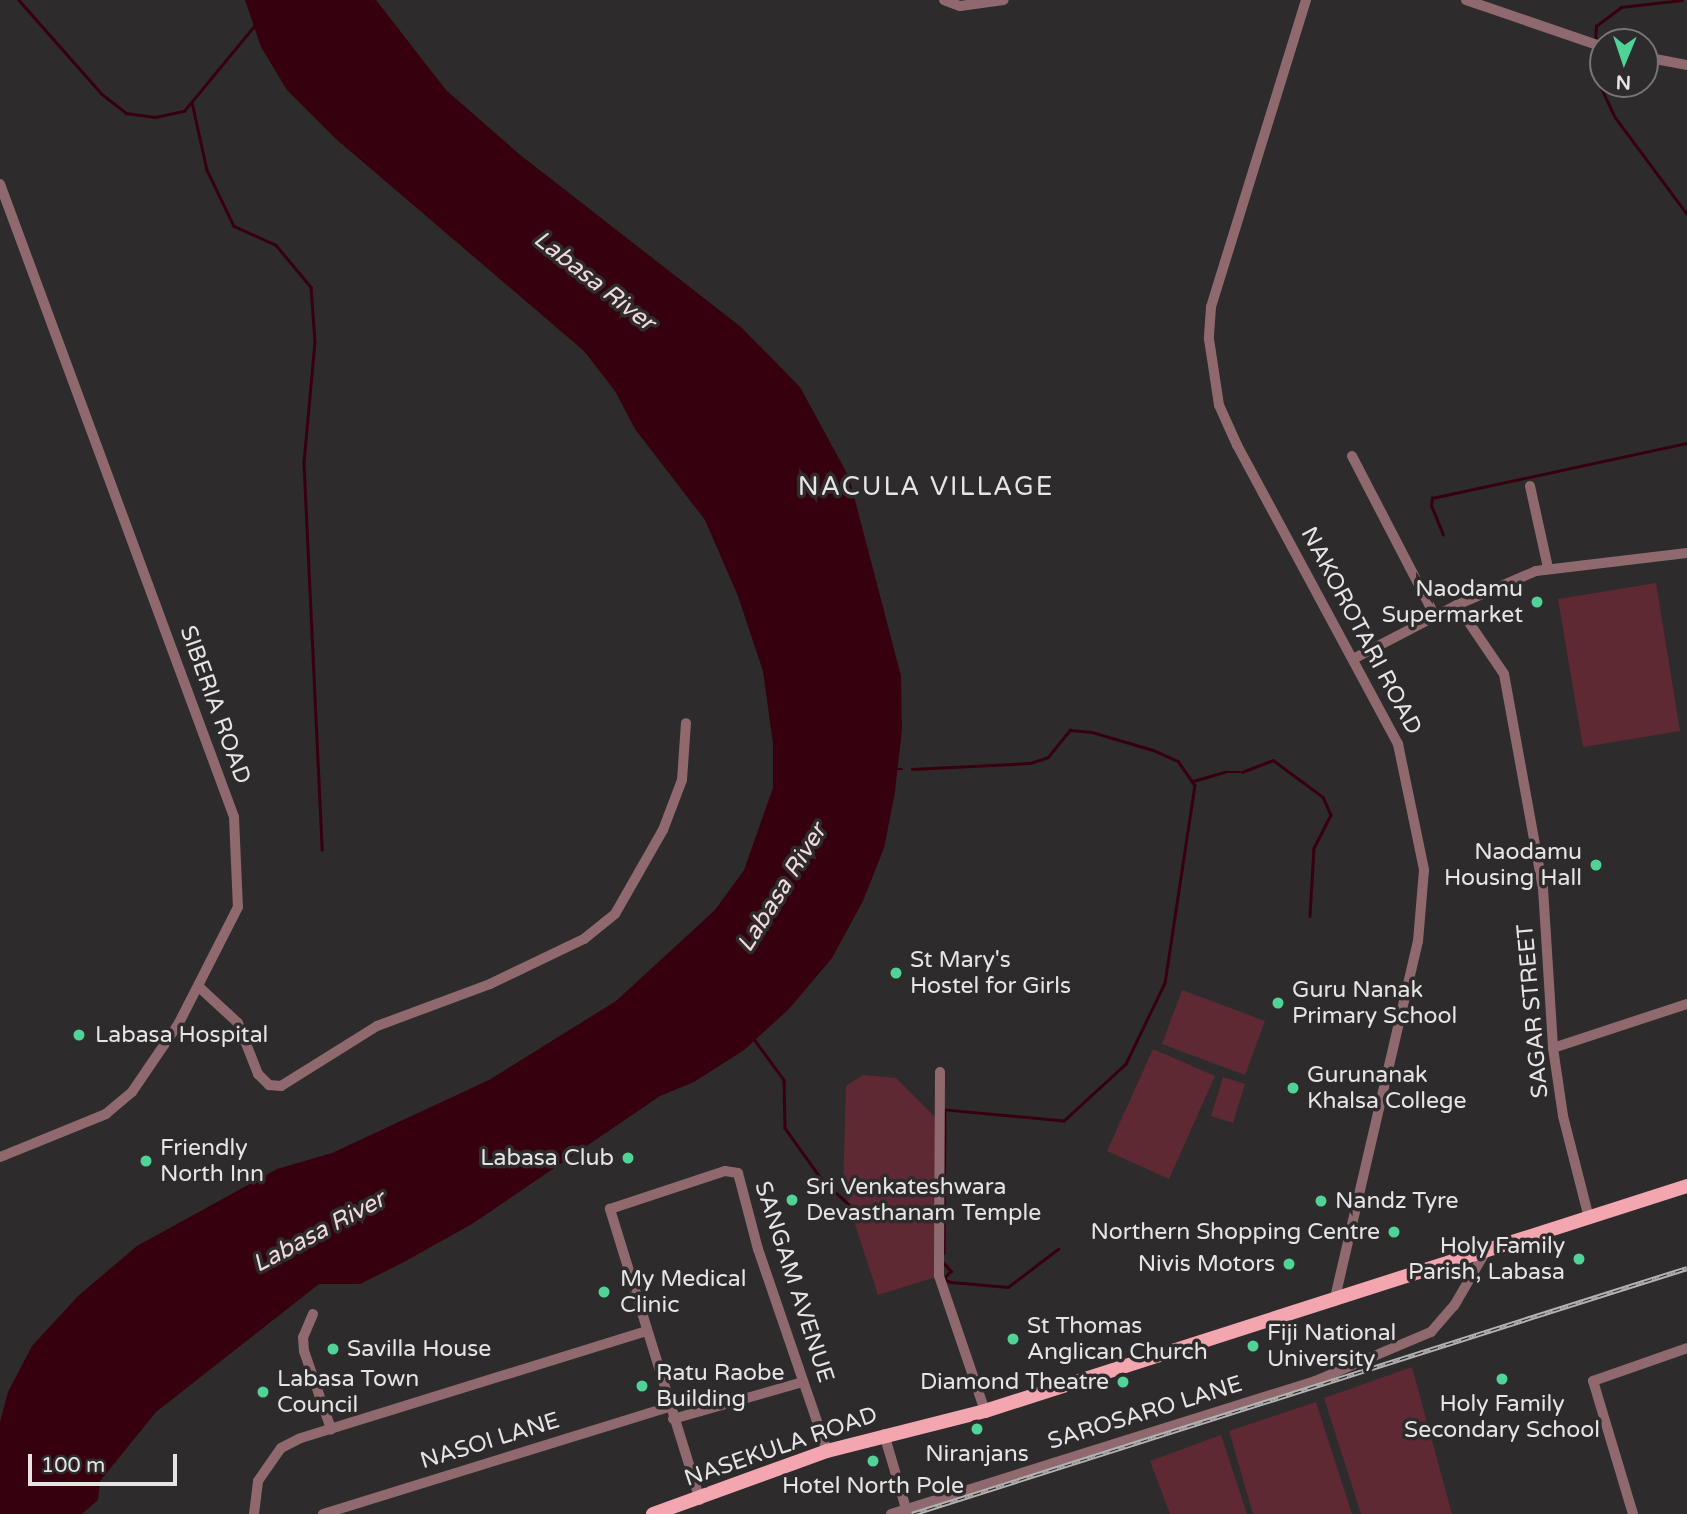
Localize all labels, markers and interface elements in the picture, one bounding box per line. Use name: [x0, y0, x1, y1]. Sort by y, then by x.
north arrow: [1589, 28, 1659, 98]
text: N: [1615, 71, 1631, 93]
water label: Labasa River: [528, 225, 660, 337]
district label: NACULA VILLAGE: [800, 471, 1052, 503]
street label: NAKOROTARI ROAD: [1295, 522, 1427, 740]
place label: Naodamu Supermarket: [1382, 575, 1523, 629]
marker: Naodamu Supermarket: [1529, 594, 1545, 610]
street label: SIBERIA ROAD: [174, 622, 256, 788]
water label: Labasa River: [731, 819, 833, 957]
place label: Naodamu Housing Hall: [1444, 838, 1582, 892]
marker: Naodamu Housing Hall: [1588, 857, 1604, 873]
street label: SAGAR STREET: [1512, 923, 1554, 1099]
place label: St Mary's Hostel for Girls: [910, 946, 1071, 1000]
marker: St Mary's Hostel for Girls: [888, 965, 904, 981]
place label: Guru Nanak Primary School: [1292, 976, 1457, 1030]
marker: Guru Nanak Primary School: [1270, 995, 1286, 1011]
place label: Labasa Hospital: [95, 1021, 268, 1049]
marker: Labasa Hospital: [69, 1025, 89, 1045]
place label: Gurunanak Khalsa College: [1307, 1061, 1467, 1115]
marker: Gurunanak Khalsa College: [1285, 1080, 1301, 1096]
place label: Friendly North Inn: [160, 1134, 264, 1188]
place label: Labasa Club: [480, 1144, 614, 1172]
marker: Labasa Club: [620, 1150, 636, 1166]
marker: Friendly North Inn: [138, 1153, 154, 1169]
place label: Sri Venkateshwara Devasthanam Temple: [806, 1173, 1041, 1227]
street label: SANGAM AVENUE: [748, 1178, 840, 1386]
water label: Labasa River: [248, 1185, 390, 1279]
place label: Nandz Tyre: [1335, 1187, 1459, 1215]
marker: Sri Venkateshwara Devasthanam Temple: [784, 1192, 800, 1208]
marker: Nandz Tyre: [1313, 1193, 1329, 1209]
place label: Northern Shopping Centre: [1091, 1218, 1380, 1246]
marker: Northern Shopping Centre: [1386, 1224, 1402, 1240]
place label: Holy Family Parish, Labasa: [1408, 1232, 1565, 1286]
place label: Nivis Motors: [1138, 1250, 1275, 1278]
marker: Holy Family Parish, Labasa: [1571, 1251, 1587, 1267]
marker: Nivis Motors: [1281, 1256, 1297, 1272]
place label: My Medical Clinic: [620, 1265, 746, 1319]
marker: My Medical Clinic: [594, 1282, 614, 1302]
place label: St Thomas Anglican Church: [1027, 1312, 1208, 1366]
place label: Fiji National University: [1267, 1319, 1396, 1373]
marker: St Thomas Anglican Church: [1005, 1331, 1021, 1347]
place label: Savilla House: [347, 1335, 491, 1363]
marker: Fiji National University: [1245, 1338, 1261, 1354]
marker: Savilla House: [325, 1341, 341, 1357]
place label: Ratu Raobe Building: [656, 1359, 785, 1413]
place label: Labasa Town Council: [277, 1365, 419, 1419]
place label: Diamond Theatre: [920, 1368, 1109, 1396]
street label: SAROSARO LANE: [1044, 1370, 1246, 1456]
marker: Holy Family Secondary School: [1494, 1371, 1510, 1387]
marker: Diamond Theatre: [1115, 1374, 1131, 1390]
marker: Ratu Raobe Building: [634, 1378, 650, 1394]
marker: Labasa Town Council: [255, 1384, 271, 1400]
place label: Holy Family Secondary School: [1404, 1390, 1600, 1444]
street label: NASEKULA ROAD: [681, 1401, 881, 1493]
street label: NASOI LANE: [417, 1407, 563, 1475]
marker: Niranjans: [969, 1421, 985, 1437]
scale bar: [32, 1440, 180, 1484]
place label: Niranjans: [925, 1440, 1029, 1468]
text: 100 m: [41, 1453, 105, 1478]
marker: Hotel North Pole: [865, 1453, 881, 1469]
place label: Hotel North Pole: [782, 1472, 964, 1500]

